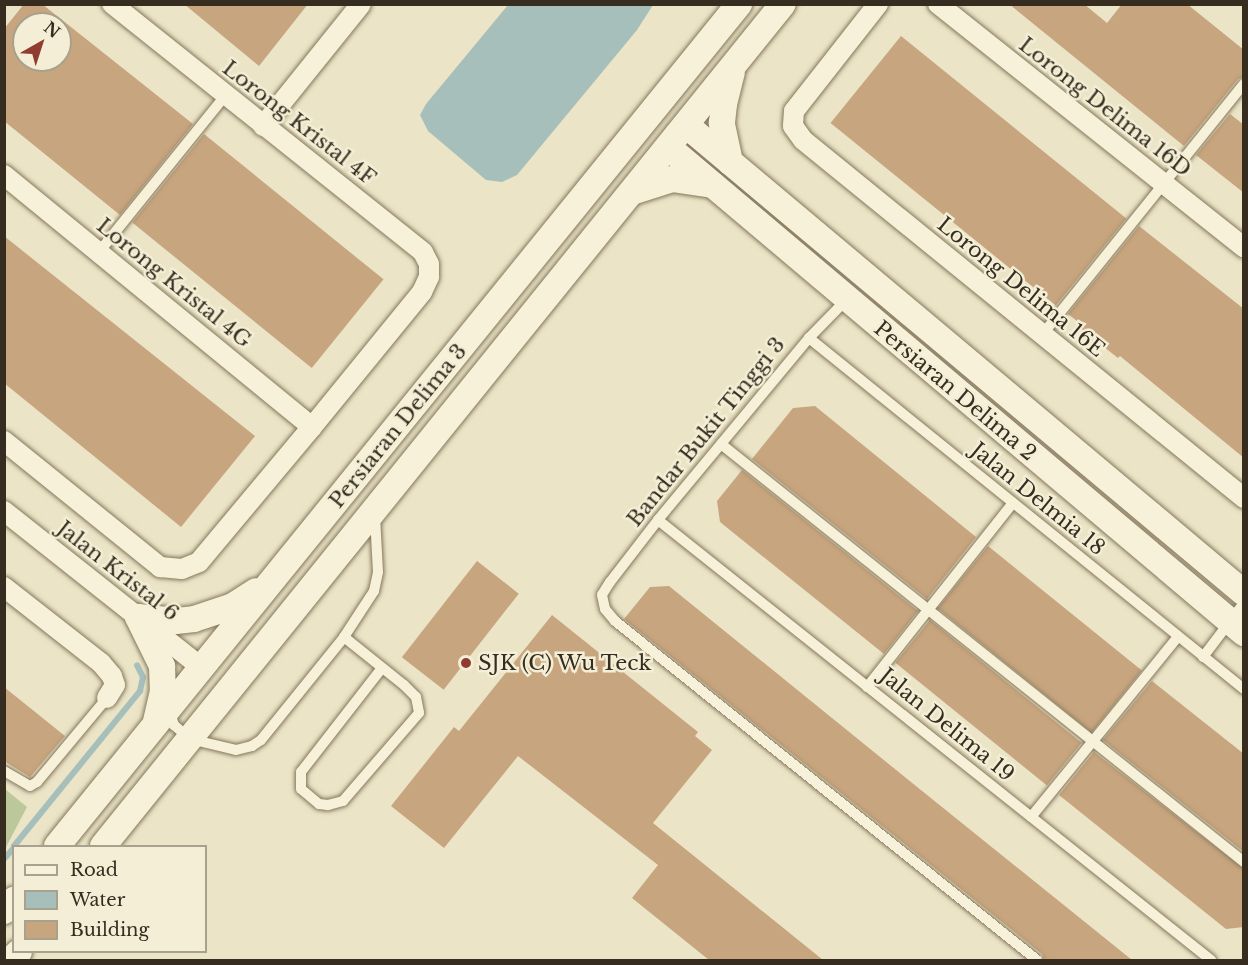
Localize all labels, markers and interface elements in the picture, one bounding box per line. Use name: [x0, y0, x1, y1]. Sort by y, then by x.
north arrow: [12, 12, 72, 72]
text: N: [40, 17, 64, 42]
street label: Lorong Delima 16D: [1014, 32, 1196, 182]
street label: Lorong Kristal 4F: [217, 55, 381, 191]
street label: Lorong Delima 16E: [932, 212, 1110, 362]
street label: Lorong Kristal 4G: [92, 213, 256, 353]
street label: Persiaran Delima 2: [869, 316, 1041, 466]
street label: Bandar Bukit Tinggi 3: [622, 332, 790, 532]
street label: Persiaran Delima 3: [324, 339, 472, 513]
street label: Jalan Delmia 18: [966, 437, 1110, 561]
street label: Jalan Kristal 6: [52, 516, 184, 626]
place label: SJK (C) Wu Teck: [478, 650, 653, 676]
marker: SJK (C) Wu Teck: [459, 656, 473, 670]
street label: Jalan Delima 19: [875, 663, 1019, 787]
legend: [12, 845, 207, 953]
text: Road: [70, 859, 118, 881]
text: Water: [70, 889, 125, 911]
text: Building: [70, 919, 149, 941]

